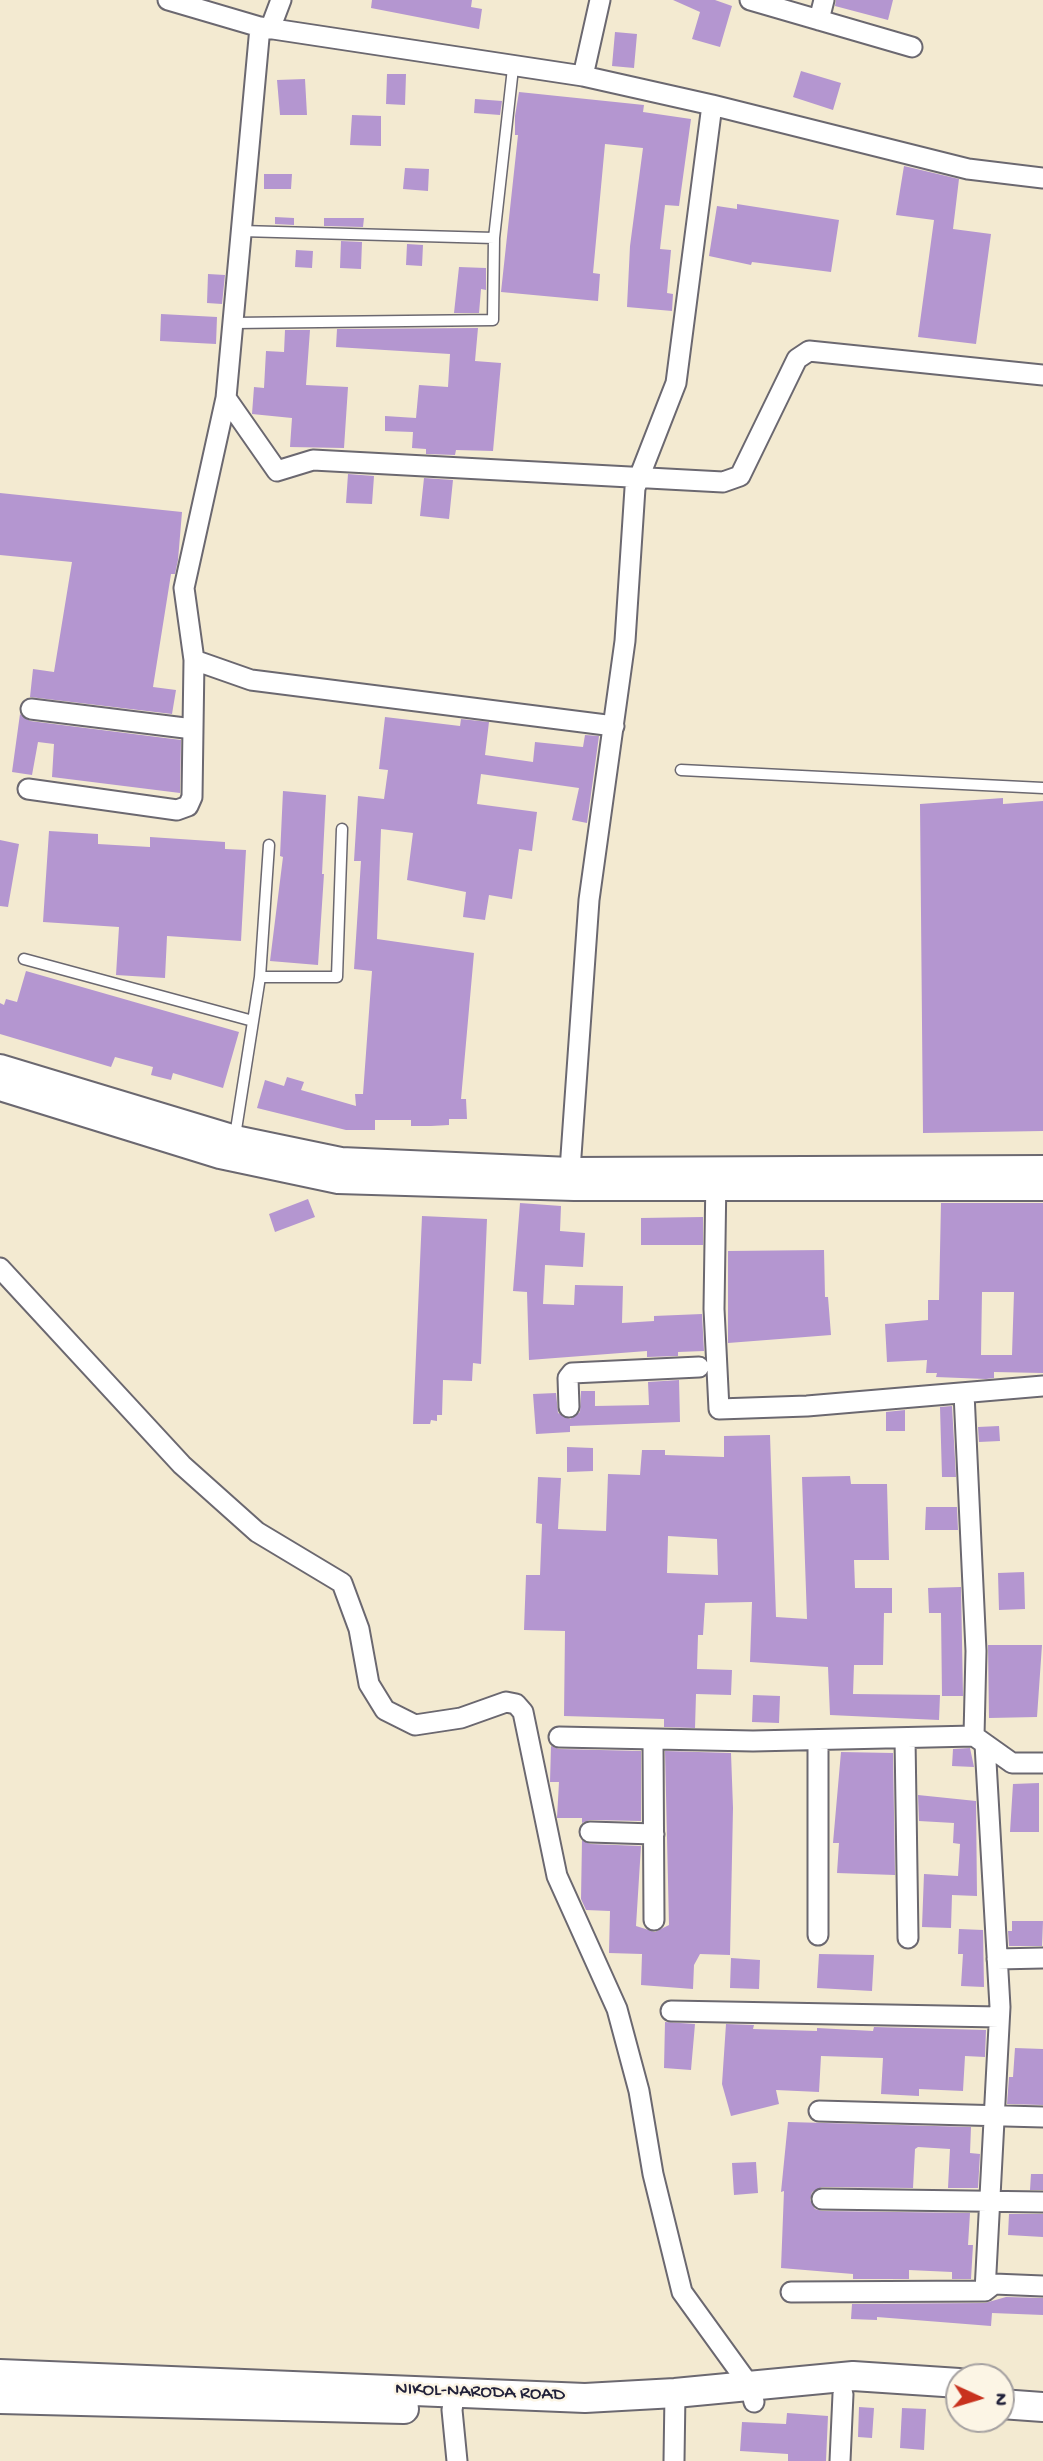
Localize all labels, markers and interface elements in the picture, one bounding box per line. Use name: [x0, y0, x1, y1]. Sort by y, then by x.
north arrow: [945, 2363, 1015, 2433]
street label: NIKOL-NARODA ROAD: [395, 2379, 565, 2407]
text: N: [988, 2392, 1011, 2406]

